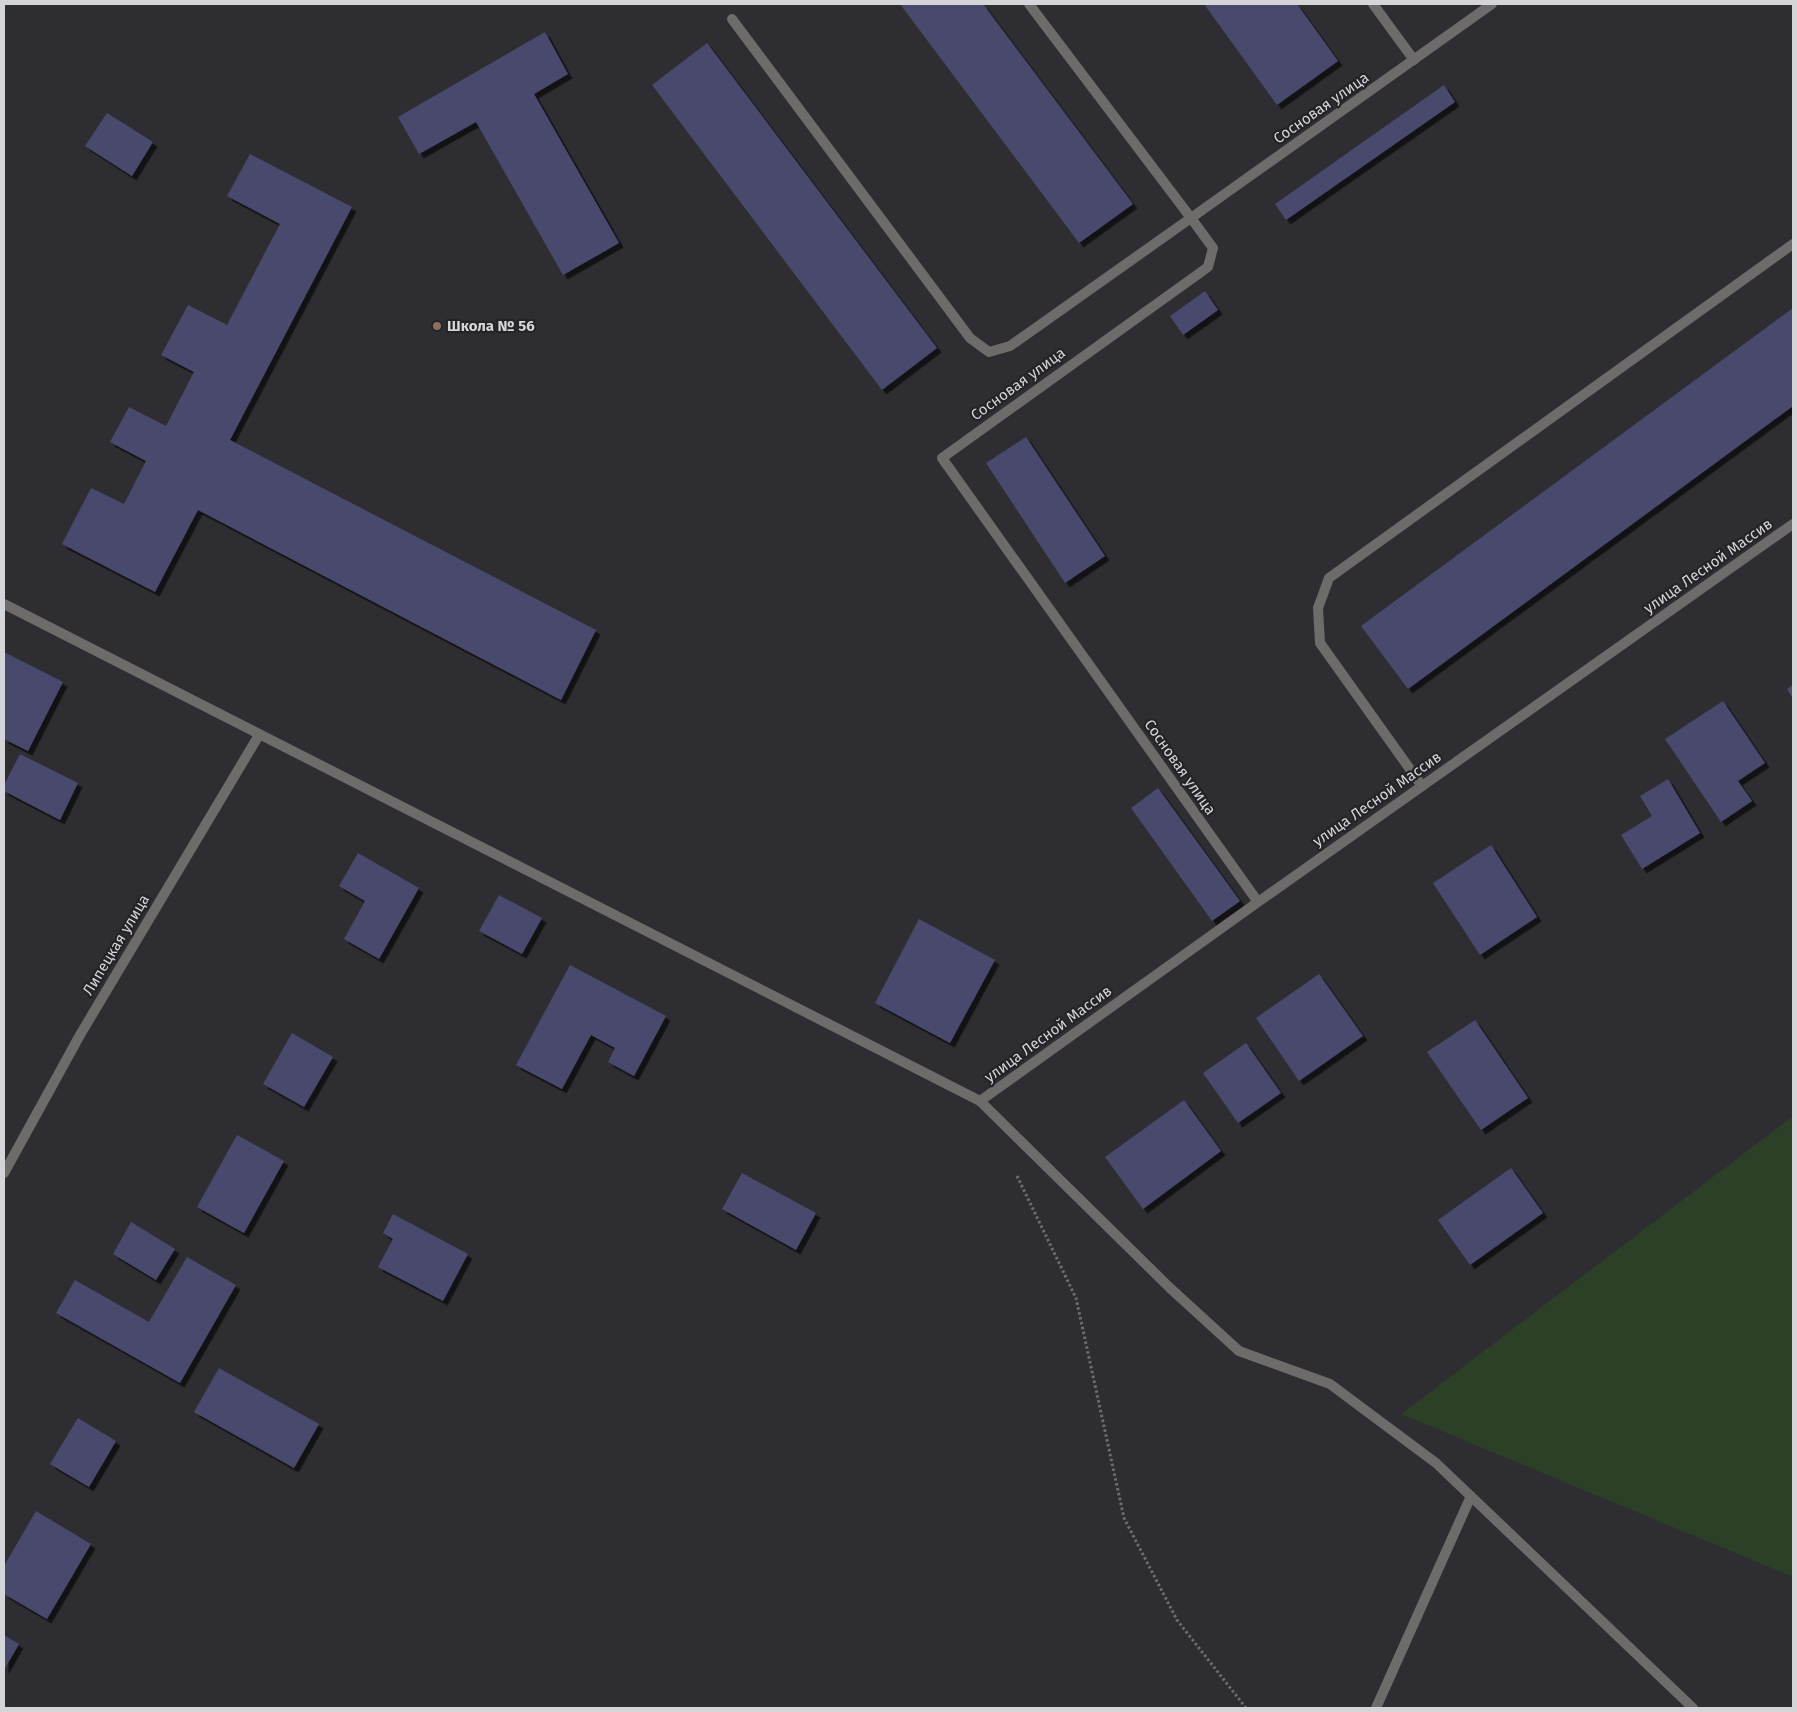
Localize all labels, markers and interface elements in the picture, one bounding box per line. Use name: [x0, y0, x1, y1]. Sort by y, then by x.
street label: Сосновая улица: [1270, 68, 1372, 148]
place label: Школа № 56: [447, 317, 535, 335]
marker: Школа № 56: [431, 320, 443, 332]
street label: Сосновая улица: [967, 344, 1069, 424]
street label: улица Лесной Массив: [1640, 515, 1776, 617]
street label: Сосновая улица: [1140, 716, 1220, 818]
street label: улица Лесной Массив: [1309, 748, 1445, 850]
street label: Липецкая улица: [79, 891, 153, 999]
street label: улица Лесной Массив: [981, 982, 1115, 1086]

